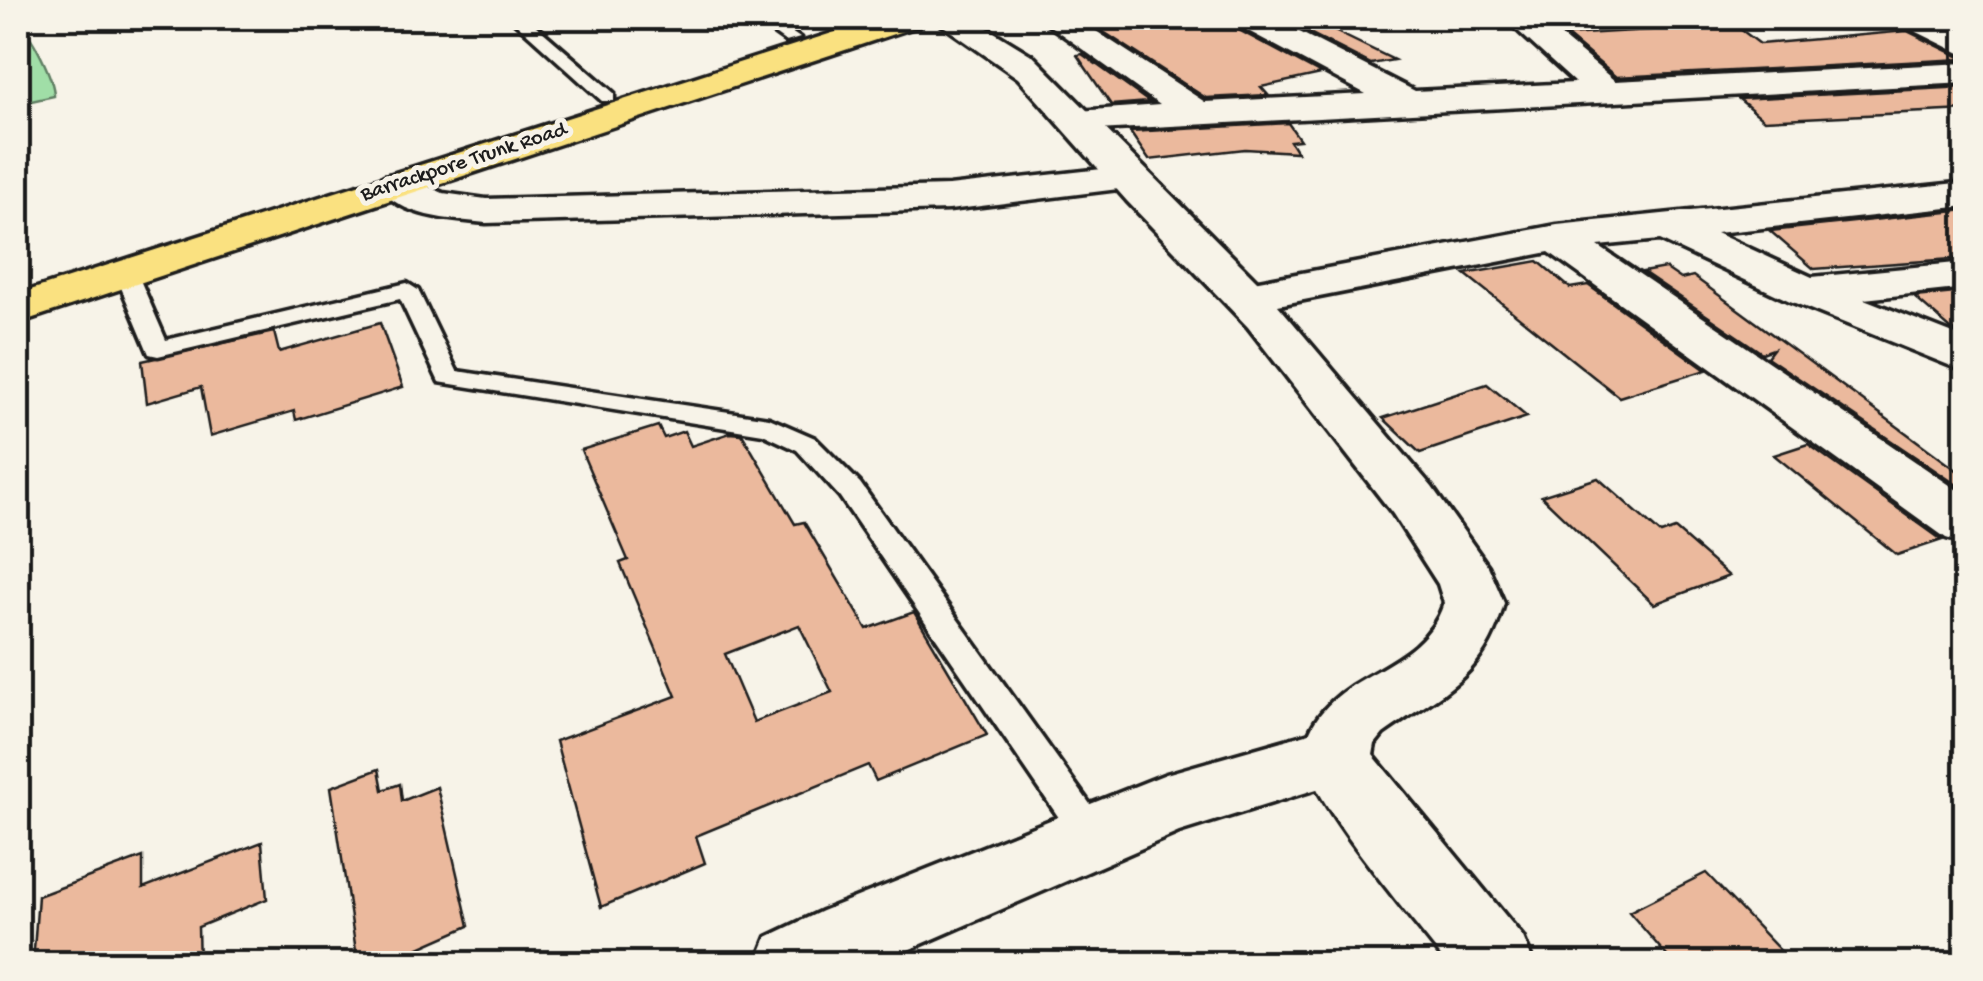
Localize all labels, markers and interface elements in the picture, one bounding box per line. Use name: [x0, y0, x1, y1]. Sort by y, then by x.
street label: Barrackpore Trunk Road: [357, 117, 572, 209]

